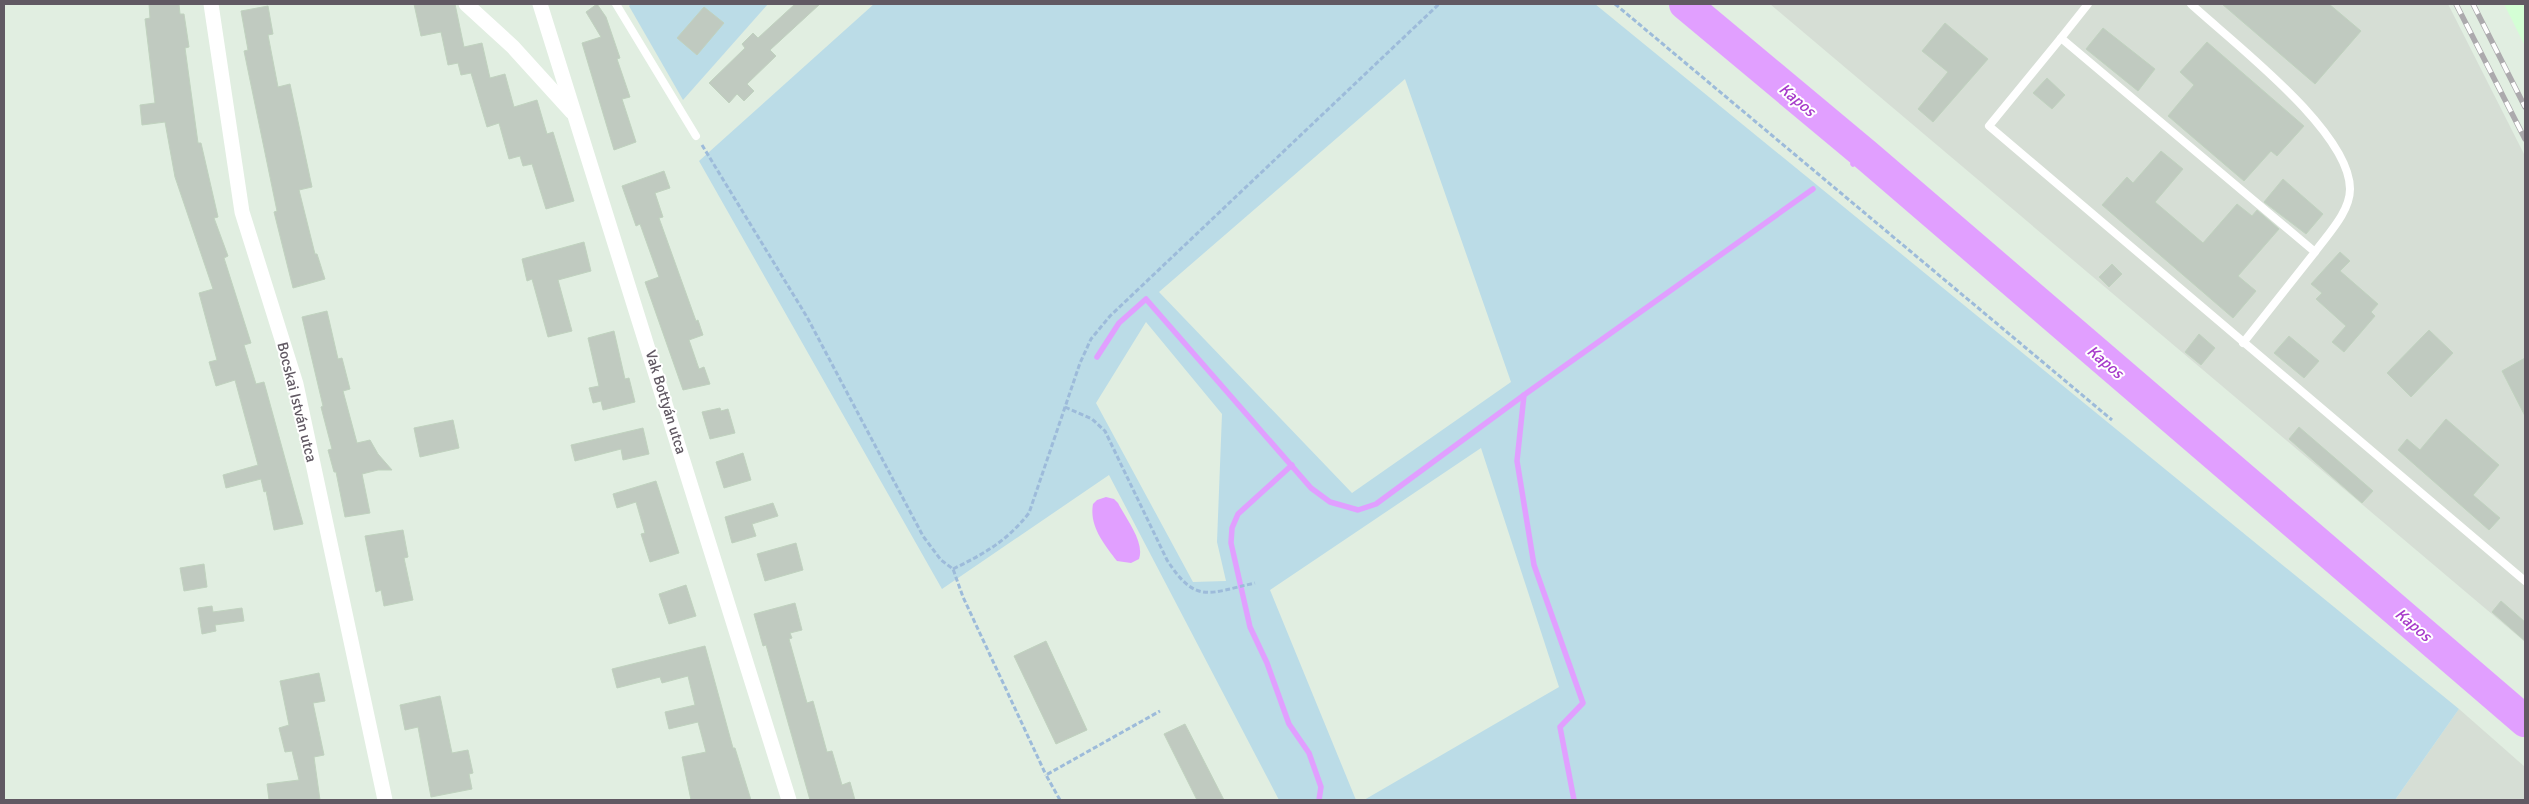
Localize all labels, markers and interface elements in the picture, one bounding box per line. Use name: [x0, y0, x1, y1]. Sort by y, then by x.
water label: Kapos: [1775, 79, 1821, 122]
street label: Bocskai István utca: [273, 340, 321, 464]
water label: Kapos: [2083, 341, 2129, 384]
street label: Vak Bottyán utca: [642, 348, 690, 456]
water label: Kapos: [2391, 604, 2437, 647]

